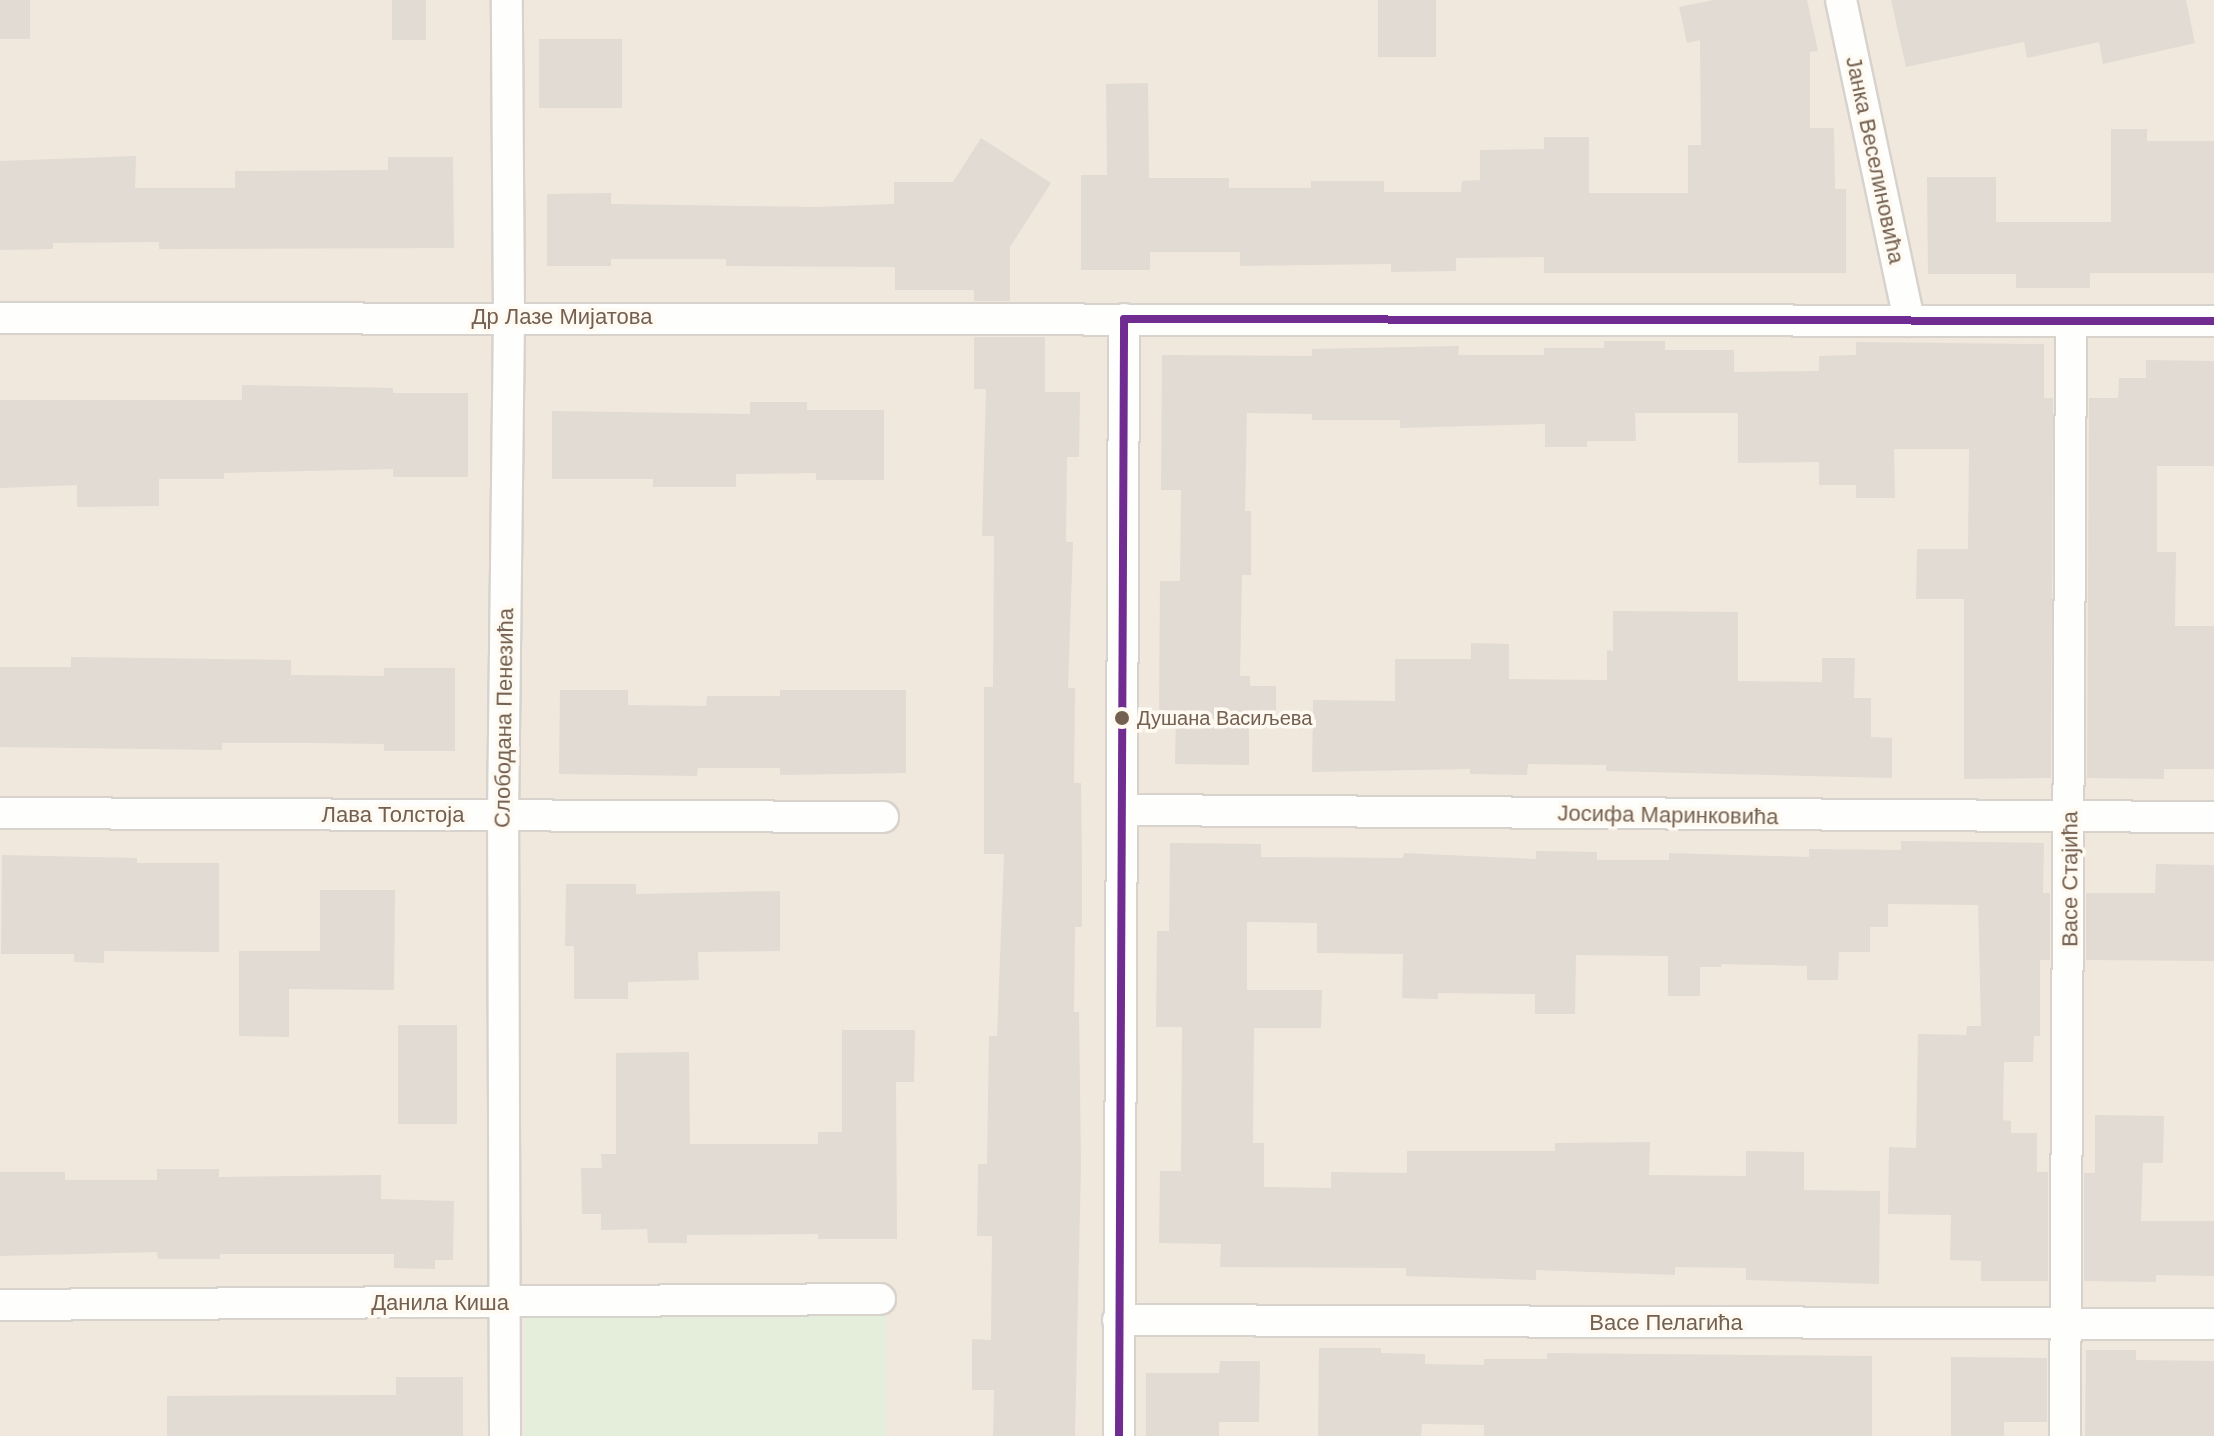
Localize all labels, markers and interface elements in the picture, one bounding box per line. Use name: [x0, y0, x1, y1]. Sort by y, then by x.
street label: Јанка Веселиновића: [1840, 54, 1910, 266]
street label: Др Лазе Мијатова: [472, 304, 652, 330]
street label: Слободана Пенезића: [489, 608, 519, 828]
place label: Душана Васиљева: [1137, 706, 1312, 730]
marker: Душана Васиљева: [1114, 710, 1130, 726]
street label: Јосифа Маринковића: [1557, 800, 1779, 830]
street label: Лава Толстоја: [322, 802, 464, 828]
street label: Васе Стајића: [2057, 811, 2083, 947]
street label: Данила Киша: [371, 1290, 509, 1316]
street label: Васе Пелагића: [1589, 1310, 1743, 1336]

